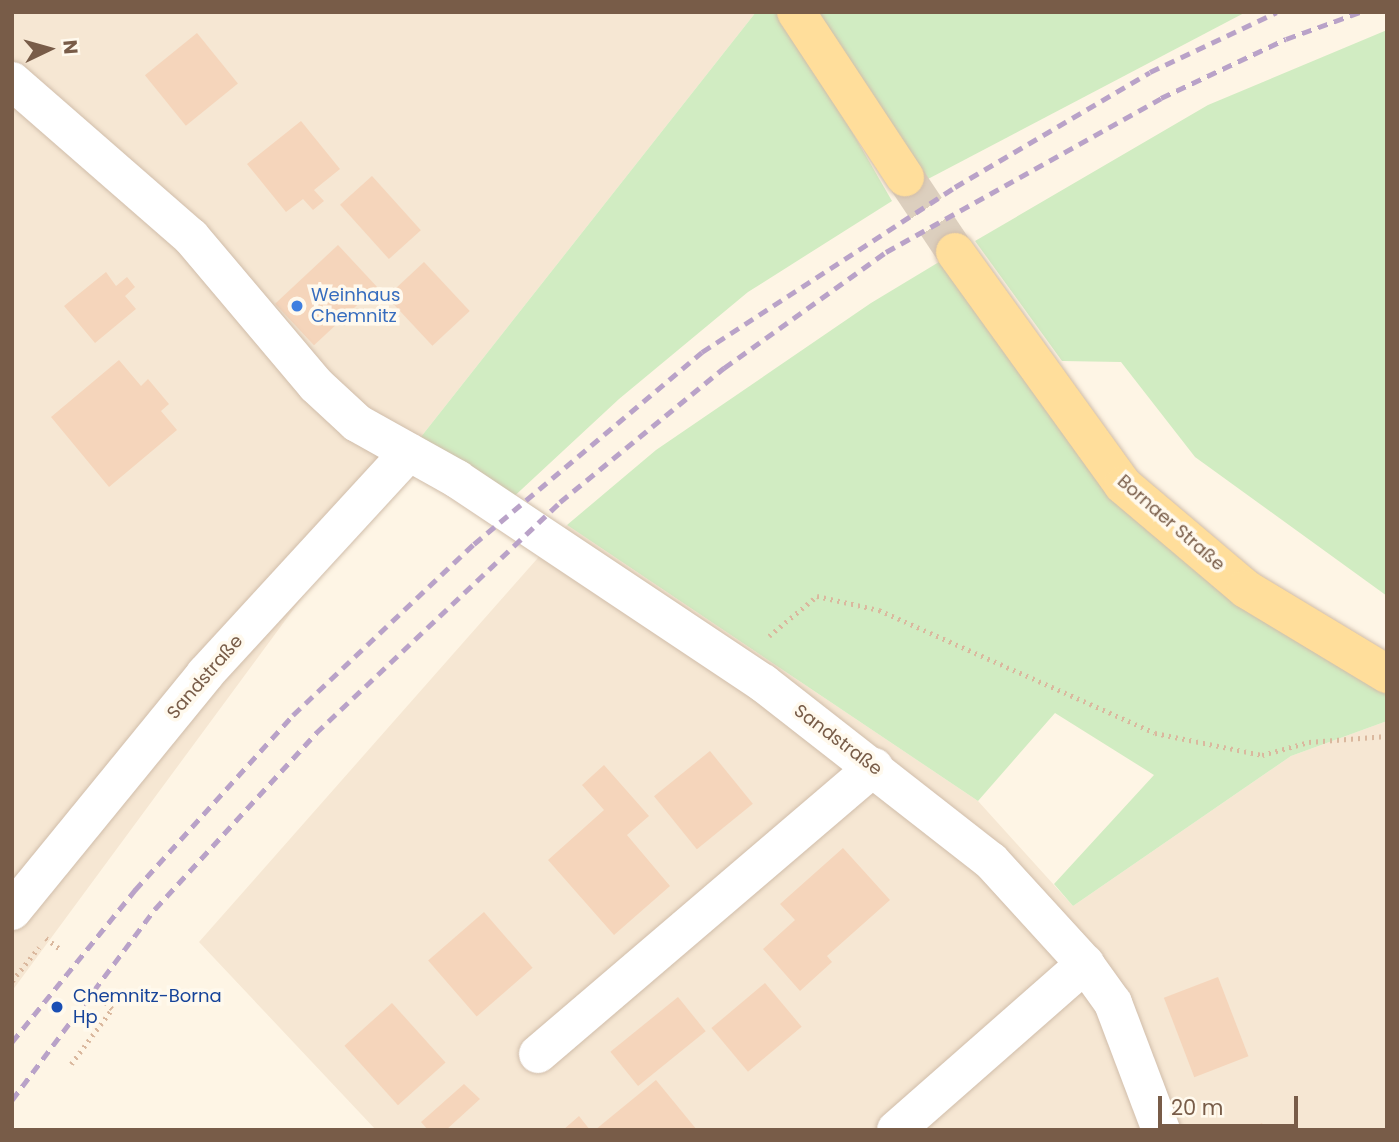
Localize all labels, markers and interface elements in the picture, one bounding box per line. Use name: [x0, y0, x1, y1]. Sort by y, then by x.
north arrow: [14, 14, 84, 84]
text: N: [56, 39, 84, 55]
place label: Weinhaus Chemnitz: [311, 285, 400, 328]
marker: Weinhaus Chemnitz: [289, 298, 305, 314]
street label: Bornaer Straße: [1113, 471, 1229, 575]
street label: Sandstraße: [163, 630, 247, 724]
street label: Sandstraße: [790, 700, 886, 780]
place label: Chemnitz-Borna Hp: [73, 986, 222, 1028]
marker: Chemnitz-Borna Hp: [47, 997, 67, 1017]
scale bar: [1161, 1082, 1301, 1126]
text: 20 m: [1171, 1093, 1224, 1122]

